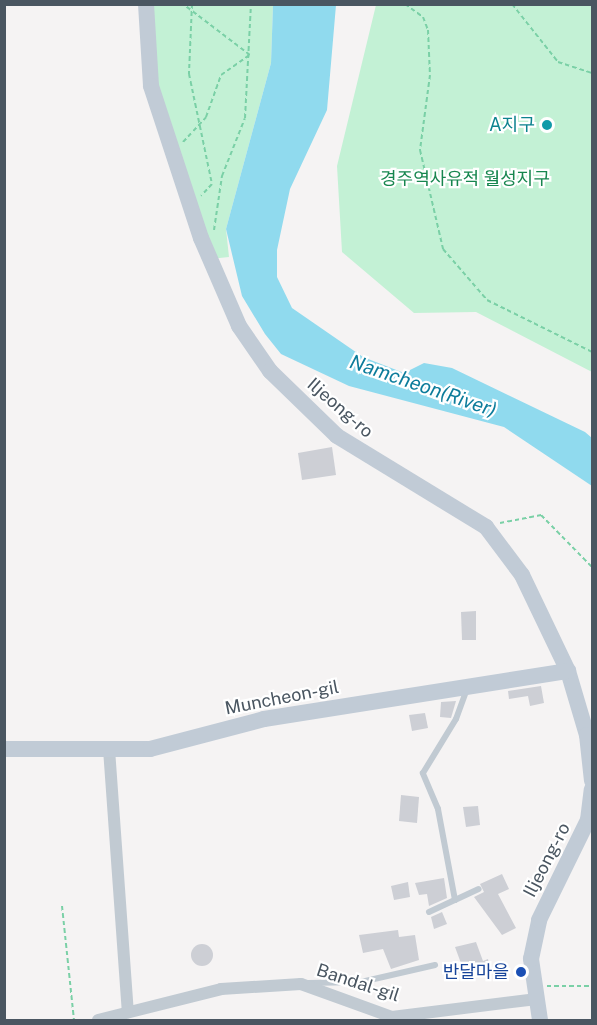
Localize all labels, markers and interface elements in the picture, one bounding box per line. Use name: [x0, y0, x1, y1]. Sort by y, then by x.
place label: A지구: [489, 114, 535, 136]
marker: A지구: [540, 118, 554, 132]
park label: 경주역사유적 월성지구: [380, 168, 550, 190]
water label: Namcheon(River): [346, 350, 500, 422]
street label: Iljeong-ro: [303, 373, 377, 443]
street label: Muncheon-gil: [223, 676, 341, 720]
street label: Iljeong-ro: [519, 819, 575, 901]
street label: Bandal-gil: [314, 959, 402, 1007]
place label: 반달마을: [443, 961, 509, 983]
marker: 반달마을: [514, 965, 528, 979]

